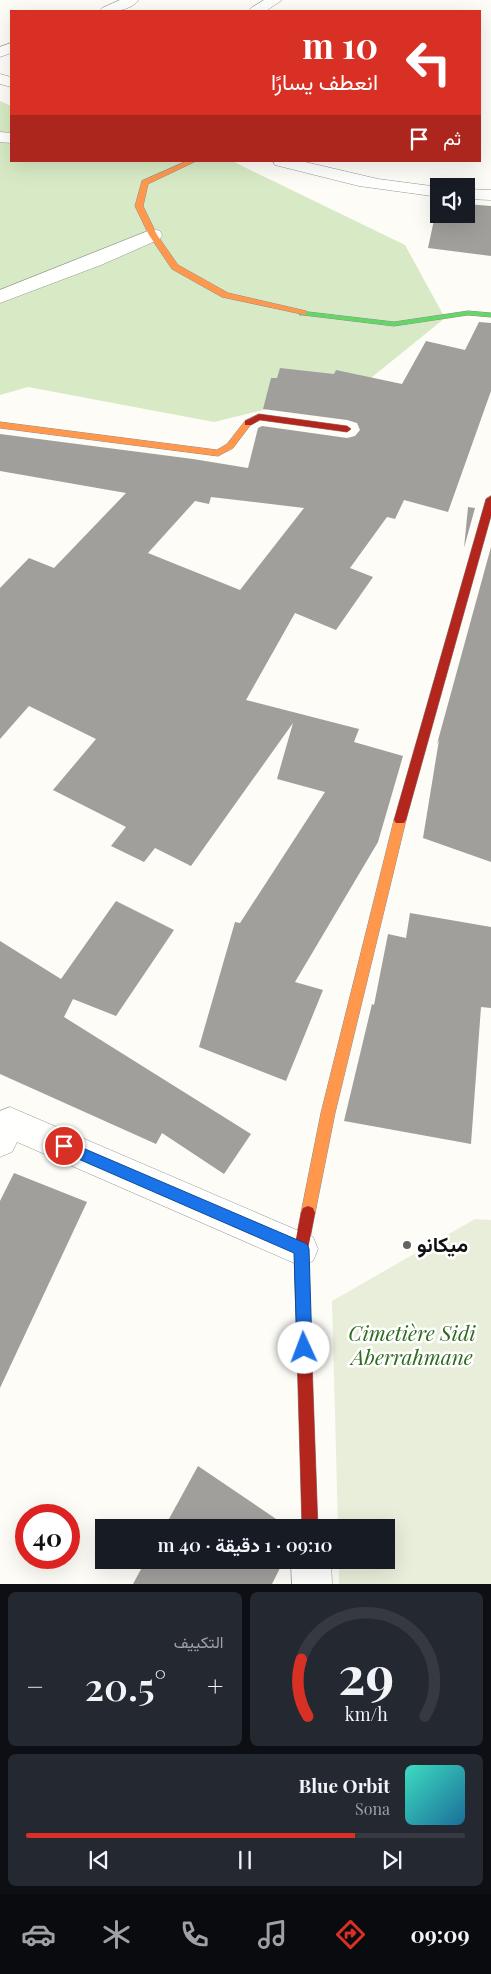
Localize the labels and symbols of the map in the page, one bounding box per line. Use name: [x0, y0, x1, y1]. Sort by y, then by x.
pin: [43, 1125, 85, 1167]
place label: ميكانو: [417, 1229, 468, 1258]
marker: ميكانو: [401, 1239, 413, 1251]
park label: Cimetière Sidi Aberrahmane: [348, 1318, 476, 1370]
position arrow: [277, 1321, 329, 1373]
speed limit sign: 40: [15, 1504, 80, 1569]

